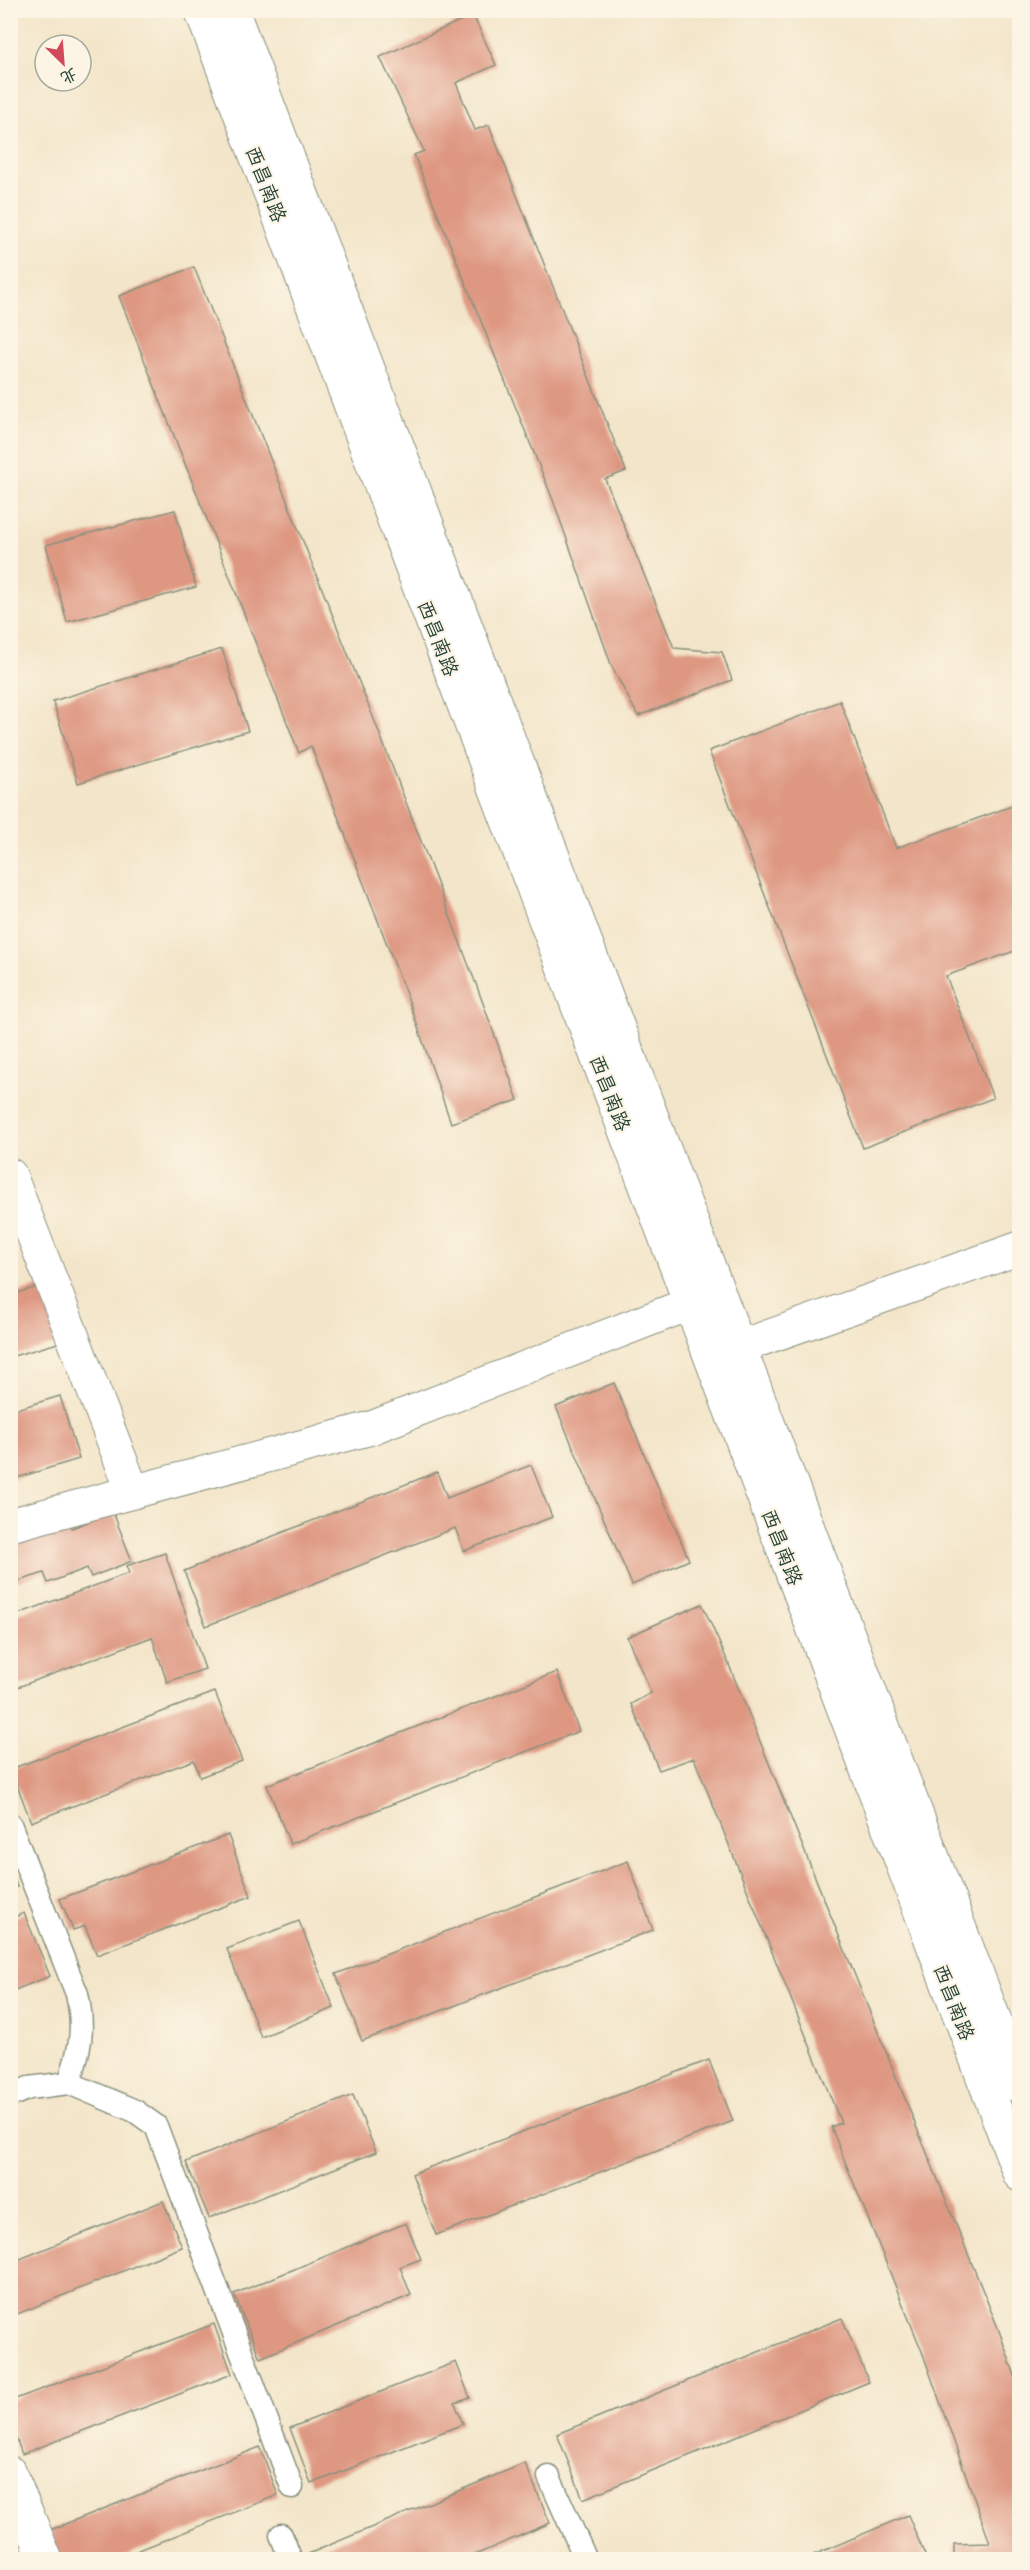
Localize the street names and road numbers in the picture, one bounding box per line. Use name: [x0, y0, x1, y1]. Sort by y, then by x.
street label: 西昌南路: [240, 142, 292, 227]
street label: 西昌南路: [412, 596, 464, 681]
street label: 西昌南路: [584, 1051, 636, 1136]
street label: 西昌南路: [756, 1505, 808, 1590]
street label: 西昌南路: [928, 1960, 980, 2045]

